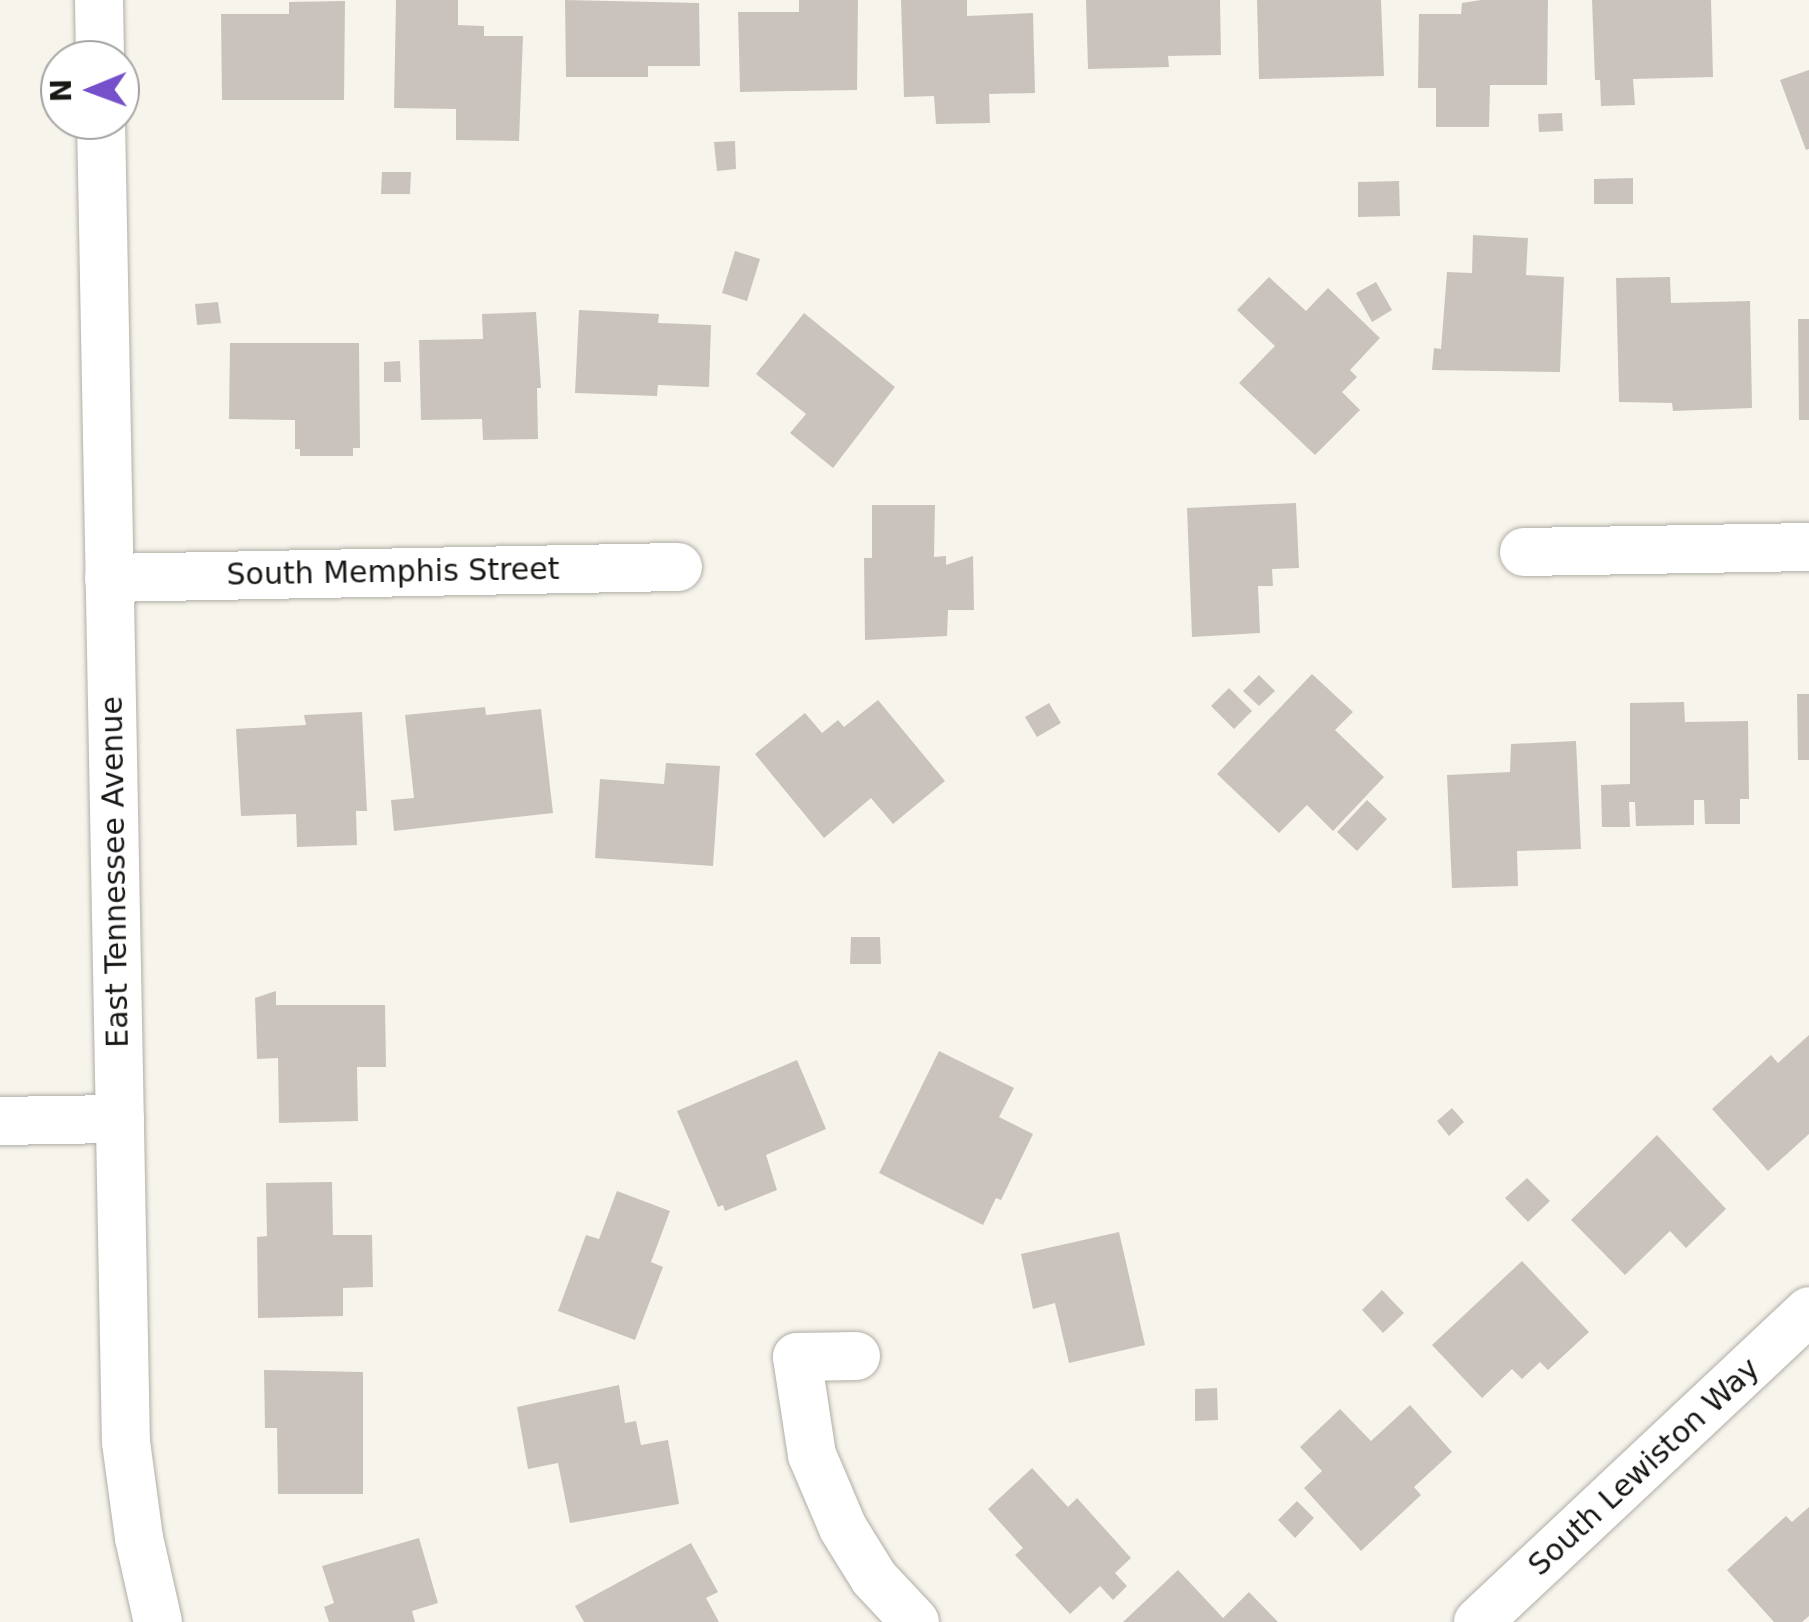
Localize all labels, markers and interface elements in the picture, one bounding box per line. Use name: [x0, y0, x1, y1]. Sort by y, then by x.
north arrow: [40, 40, 140, 140]
text: N: [45, 78, 78, 103]
street label: South Memphis Street: [226, 551, 560, 593]
street label: East Tennessee Avenue: [94, 696, 136, 1048]
street label: South Lewiston Way: [1521, 1351, 1767, 1583]

